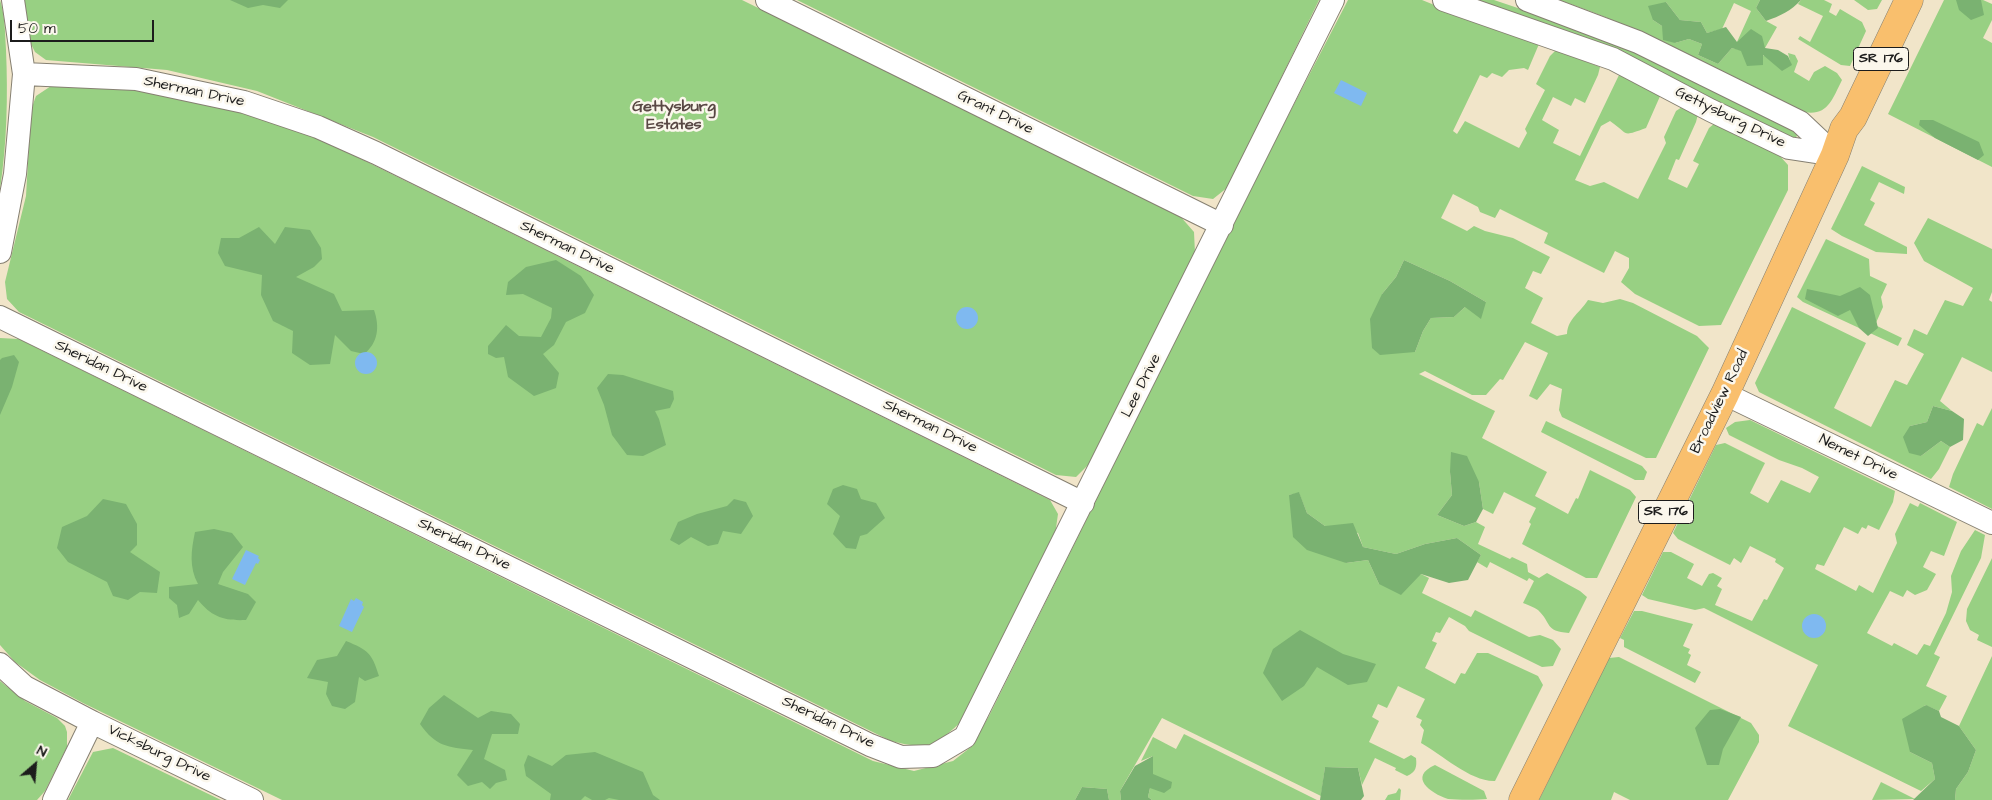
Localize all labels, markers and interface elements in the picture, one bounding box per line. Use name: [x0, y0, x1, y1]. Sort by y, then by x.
scale bar: [12, 10, 156, 42]
text: 50 m: [18, 18, 56, 39]
road number: SR 176: [1854, 48, 1908, 70]
street label: Sherman Drive: [142, 73, 246, 111]
street label: Gettysburg Drive: [1672, 83, 1788, 153]
street label: Grant Drive: [954, 87, 1036, 139]
district label: Gettysburg Estates: [632, 98, 716, 136]
street label: Sherman Drive: [517, 217, 617, 279]
street label: Sheridan Drive: [52, 337, 150, 397]
street label: Broadview Road: [1687, 347, 1753, 457]
street label: Lee Drive: [1118, 351, 1166, 421]
street label: Sherman Drive: [880, 396, 980, 458]
street label: Nemet Drive: [1816, 431, 1900, 485]
road number: SR 176: [1638, 501, 1694, 524]
street label: Sheridan Drive: [415, 515, 513, 575]
street label: Sheridan Drive: [779, 693, 877, 753]
street label: Vicksburg Drive: [105, 721, 213, 787]
north arrow: [10, 740, 60, 790]
text: N: [33, 741, 50, 763]

